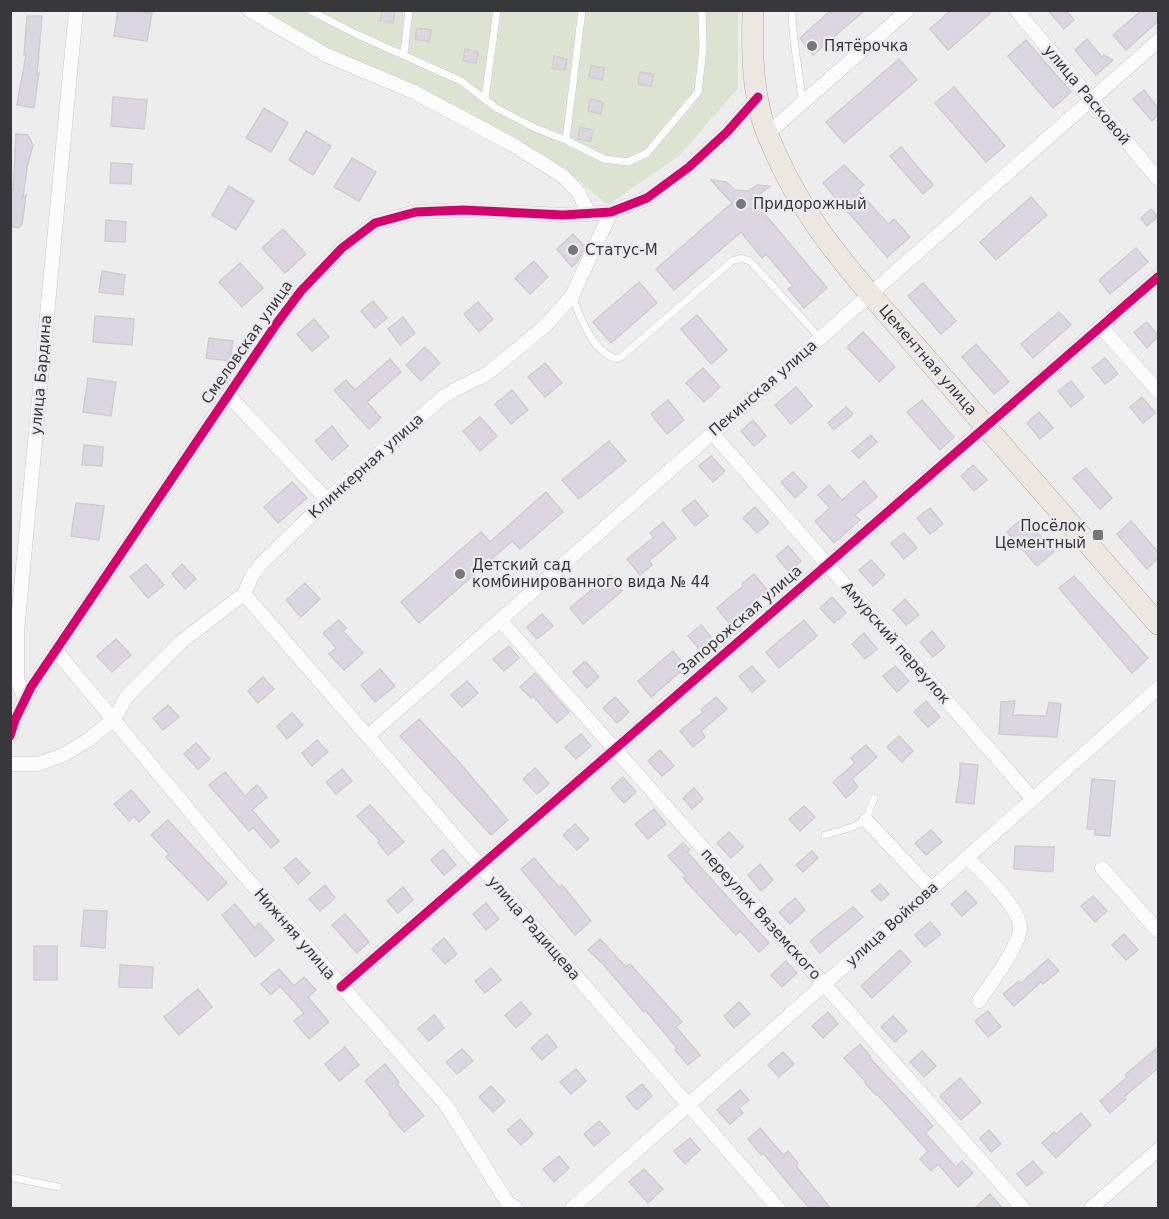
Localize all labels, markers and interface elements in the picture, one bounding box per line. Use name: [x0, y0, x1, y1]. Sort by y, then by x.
place label: Пятёрочка: [824, 37, 908, 55]
marker: Пятёрочка: [805, 39, 819, 53]
street label: улица Расковой: [1040, 41, 1134, 149]
place label: Придорожный: [753, 195, 867, 213]
marker: Придорожный: [734, 197, 748, 211]
place label: Статус-М: [585, 241, 658, 259]
marker: Статус-М: [566, 243, 580, 257]
street label: Смеловская улица: [198, 277, 296, 407]
street label: Цементная улица: [875, 301, 981, 419]
street label: улица Бардина: [27, 314, 55, 436]
street label: Пекинская улица: [705, 336, 821, 440]
street label: Клинкерная улица: [305, 410, 427, 522]
place label: Посёлок Цементный: [995, 517, 1086, 552]
marker: Посёлок Цементный: [1091, 528, 1105, 542]
place label: Детский сад комбинированного вида № 44: [472, 556, 710, 591]
street label: Запорожская улица: [675, 561, 805, 679]
marker: Детский сад комбинированного вида № 44: [453, 567, 467, 581]
street label: Амурский переулок: [838, 578, 954, 708]
street label: переулок Вяземского: [697, 845, 825, 983]
street label: улица Радищева: [484, 872, 584, 984]
street label: улица Войкова: [842, 878, 942, 970]
street label: Нижняя улица: [251, 885, 339, 983]

